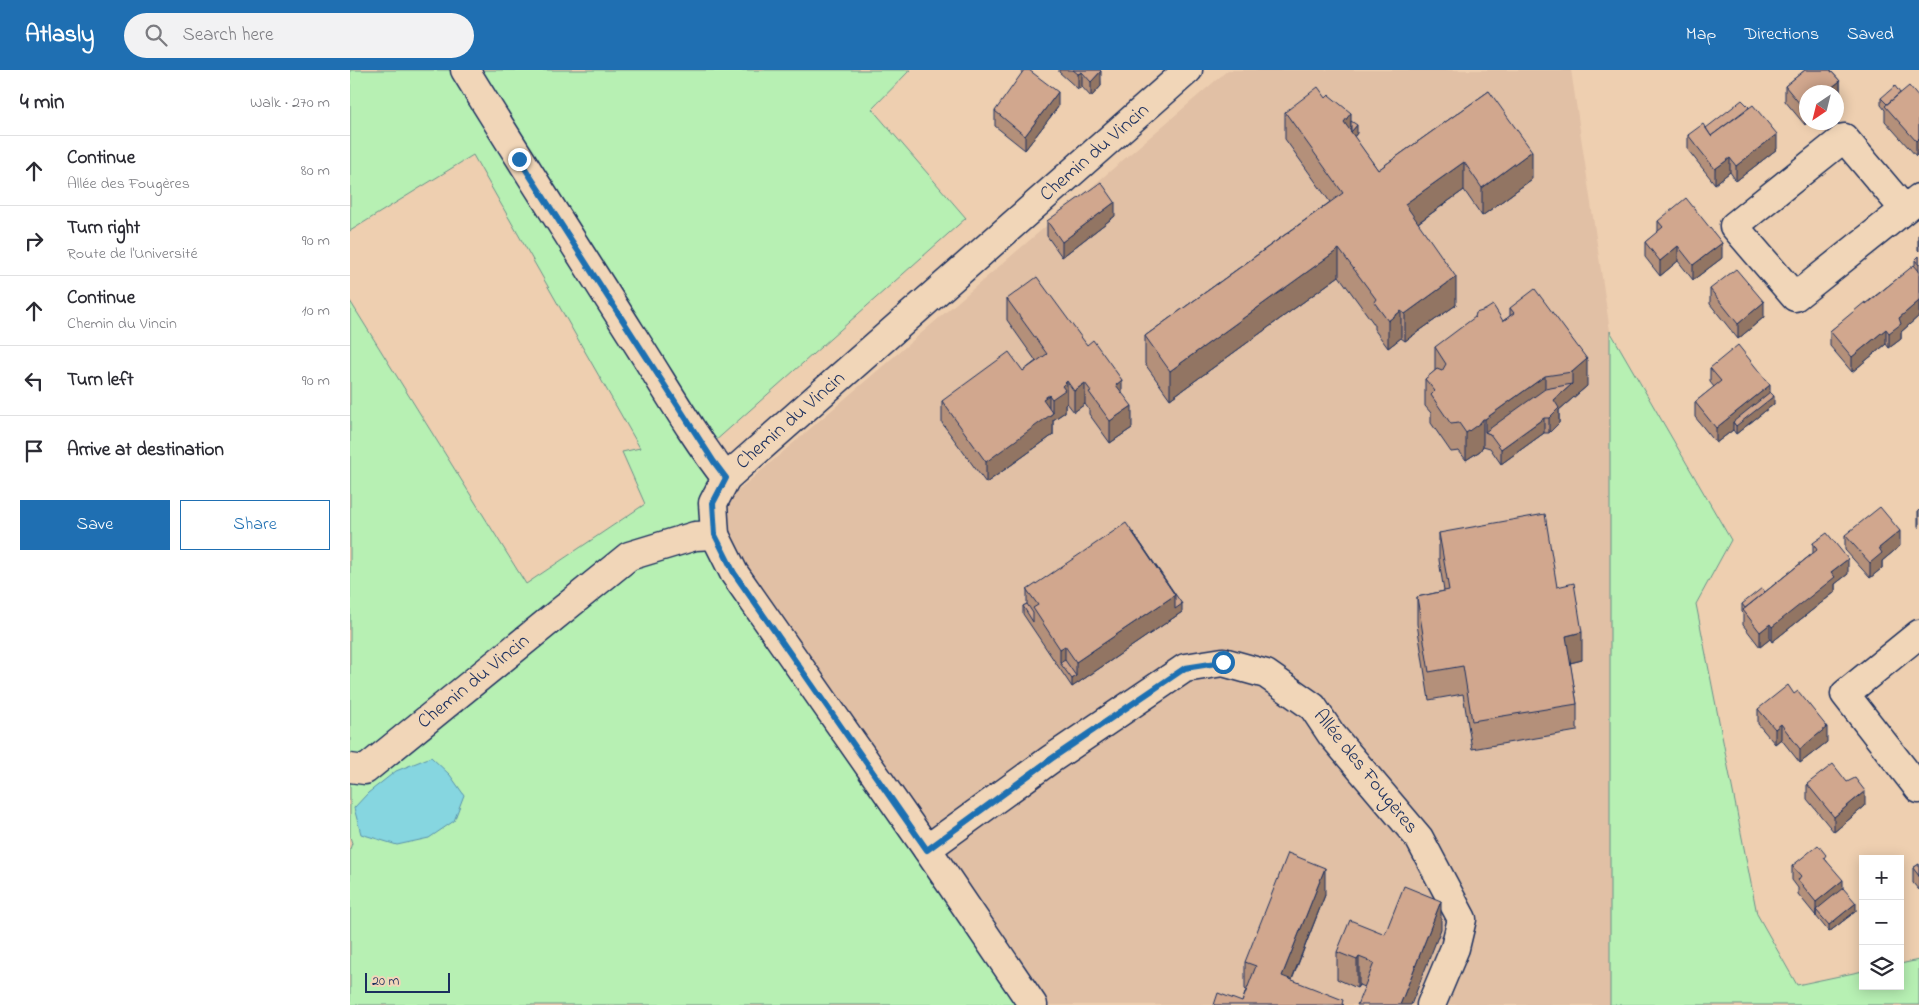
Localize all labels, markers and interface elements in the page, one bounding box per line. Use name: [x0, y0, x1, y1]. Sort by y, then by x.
search box: [124, 13, 474, 58]
text: Atlasly: [25, 18, 94, 53]
icon: search: [142, 21, 170, 49]
text: Search here: [182, 22, 273, 49]
text: Map: [1686, 22, 1716, 48]
text: Directions: [1744, 22, 1819, 48]
text: Saved: [1847, 22, 1894, 48]
north arrow: [1799, 85, 1844, 130]
text: 4 min: [20, 88, 64, 118]
text: Walk · 270 m: [250, 91, 330, 115]
street label: Chemin du Vincin: [1034, 97, 1156, 209]
text: Continue: [67, 145, 135, 172]
route end: [508, 148, 531, 171]
icon: ahead: [20, 157, 48, 185]
text: 80 m: [301, 159, 330, 183]
text: Allée des Fougères: [67, 172, 190, 196]
text: Turn right: [67, 215, 140, 242]
icon: right: [20, 227, 48, 255]
text: 90 m: [302, 229, 330, 253]
text: Route de l'Université: [67, 242, 198, 266]
text: Continue: [67, 285, 135, 312]
icon: ahead: [20, 297, 48, 325]
text: 10 m: [302, 299, 330, 323]
text: Chemin du Vincin: [67, 312, 177, 336]
street label: Chemin du Vincin: [730, 365, 852, 477]
icon: left: [20, 367, 48, 395]
text: Turn left: [67, 367, 134, 394]
text: 90 m: [302, 369, 330, 393]
icon: arrive: [20, 437, 48, 465]
text: Arrive at destination: [67, 437, 224, 464]
button: Save: [20, 500, 170, 550]
button: Share: [180, 500, 330, 550]
street label: Chemin du Vincin: [412, 627, 537, 736]
route start: [1212, 651, 1235, 674]
street label: Allée des Fougères: [1305, 703, 1425, 841]
map controls: [1859, 855, 1904, 990]
button: +: [1859, 855, 1904, 900]
button: −: [1859, 900, 1904, 945]
button: layers: [1859, 945, 1904, 990]
scale bar: [365, 970, 450, 993]
text: 20 m: [372, 971, 399, 992]

